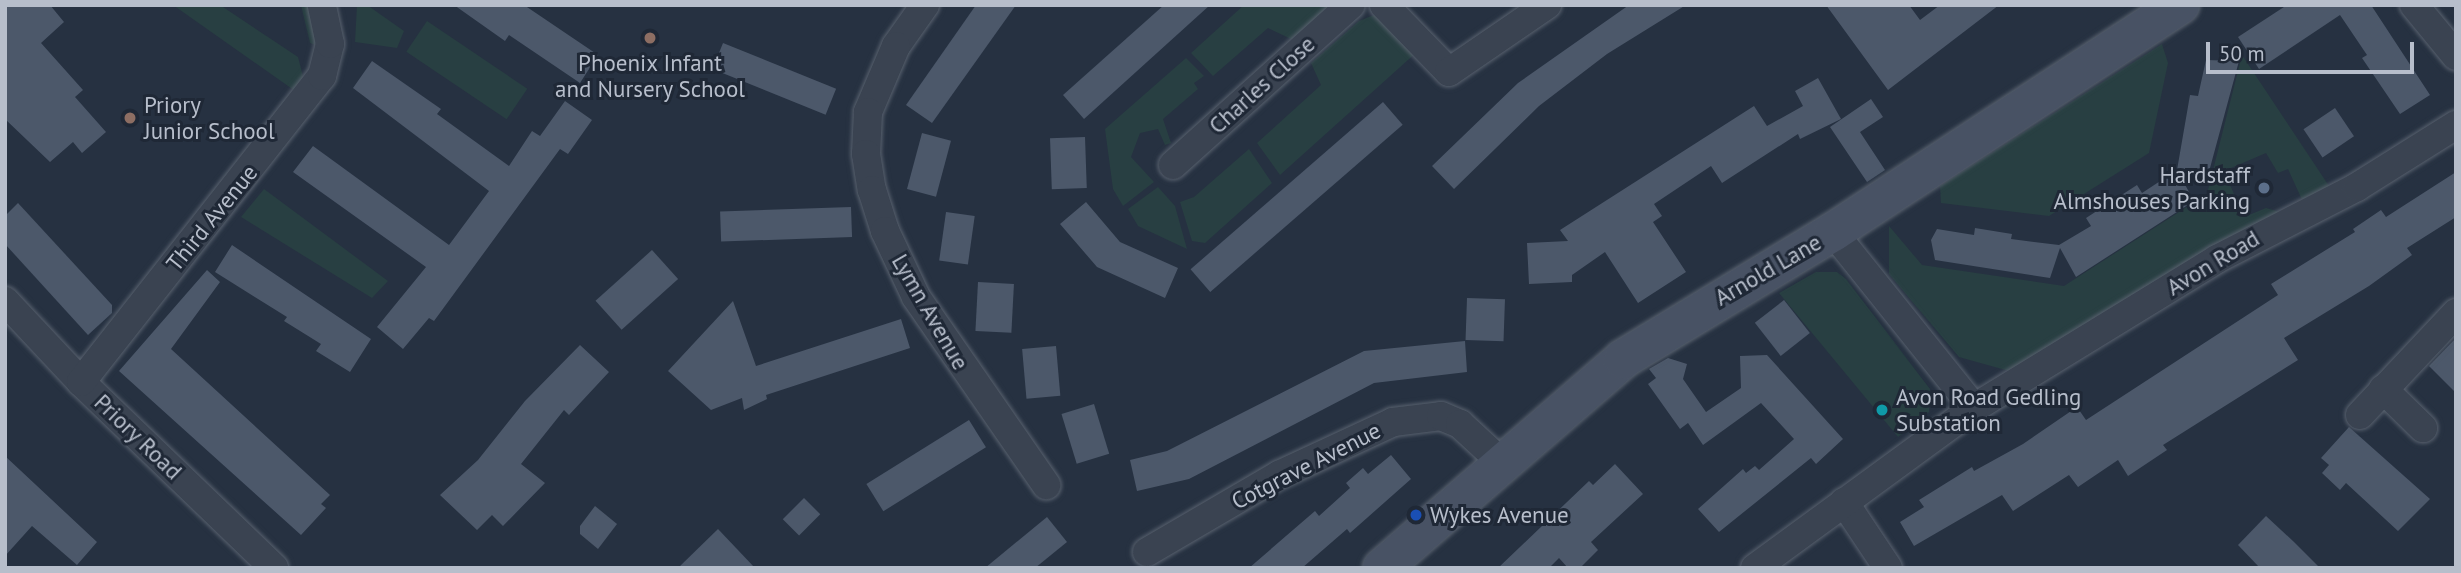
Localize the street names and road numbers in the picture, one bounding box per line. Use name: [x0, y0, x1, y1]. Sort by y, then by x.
street label: Charles Close: [1203, 30, 1321, 140]
street label: Third Avenue: [160, 159, 264, 277]
street label: Avon Road: [2162, 225, 2264, 301]
street label: Arnold Lane: [1710, 228, 1826, 312]
street label: Lymn Avenue: [886, 249, 974, 375]
street label: Priory Road: [88, 388, 188, 486]
street label: Cotgrave Avenue: [1227, 416, 1385, 516]

